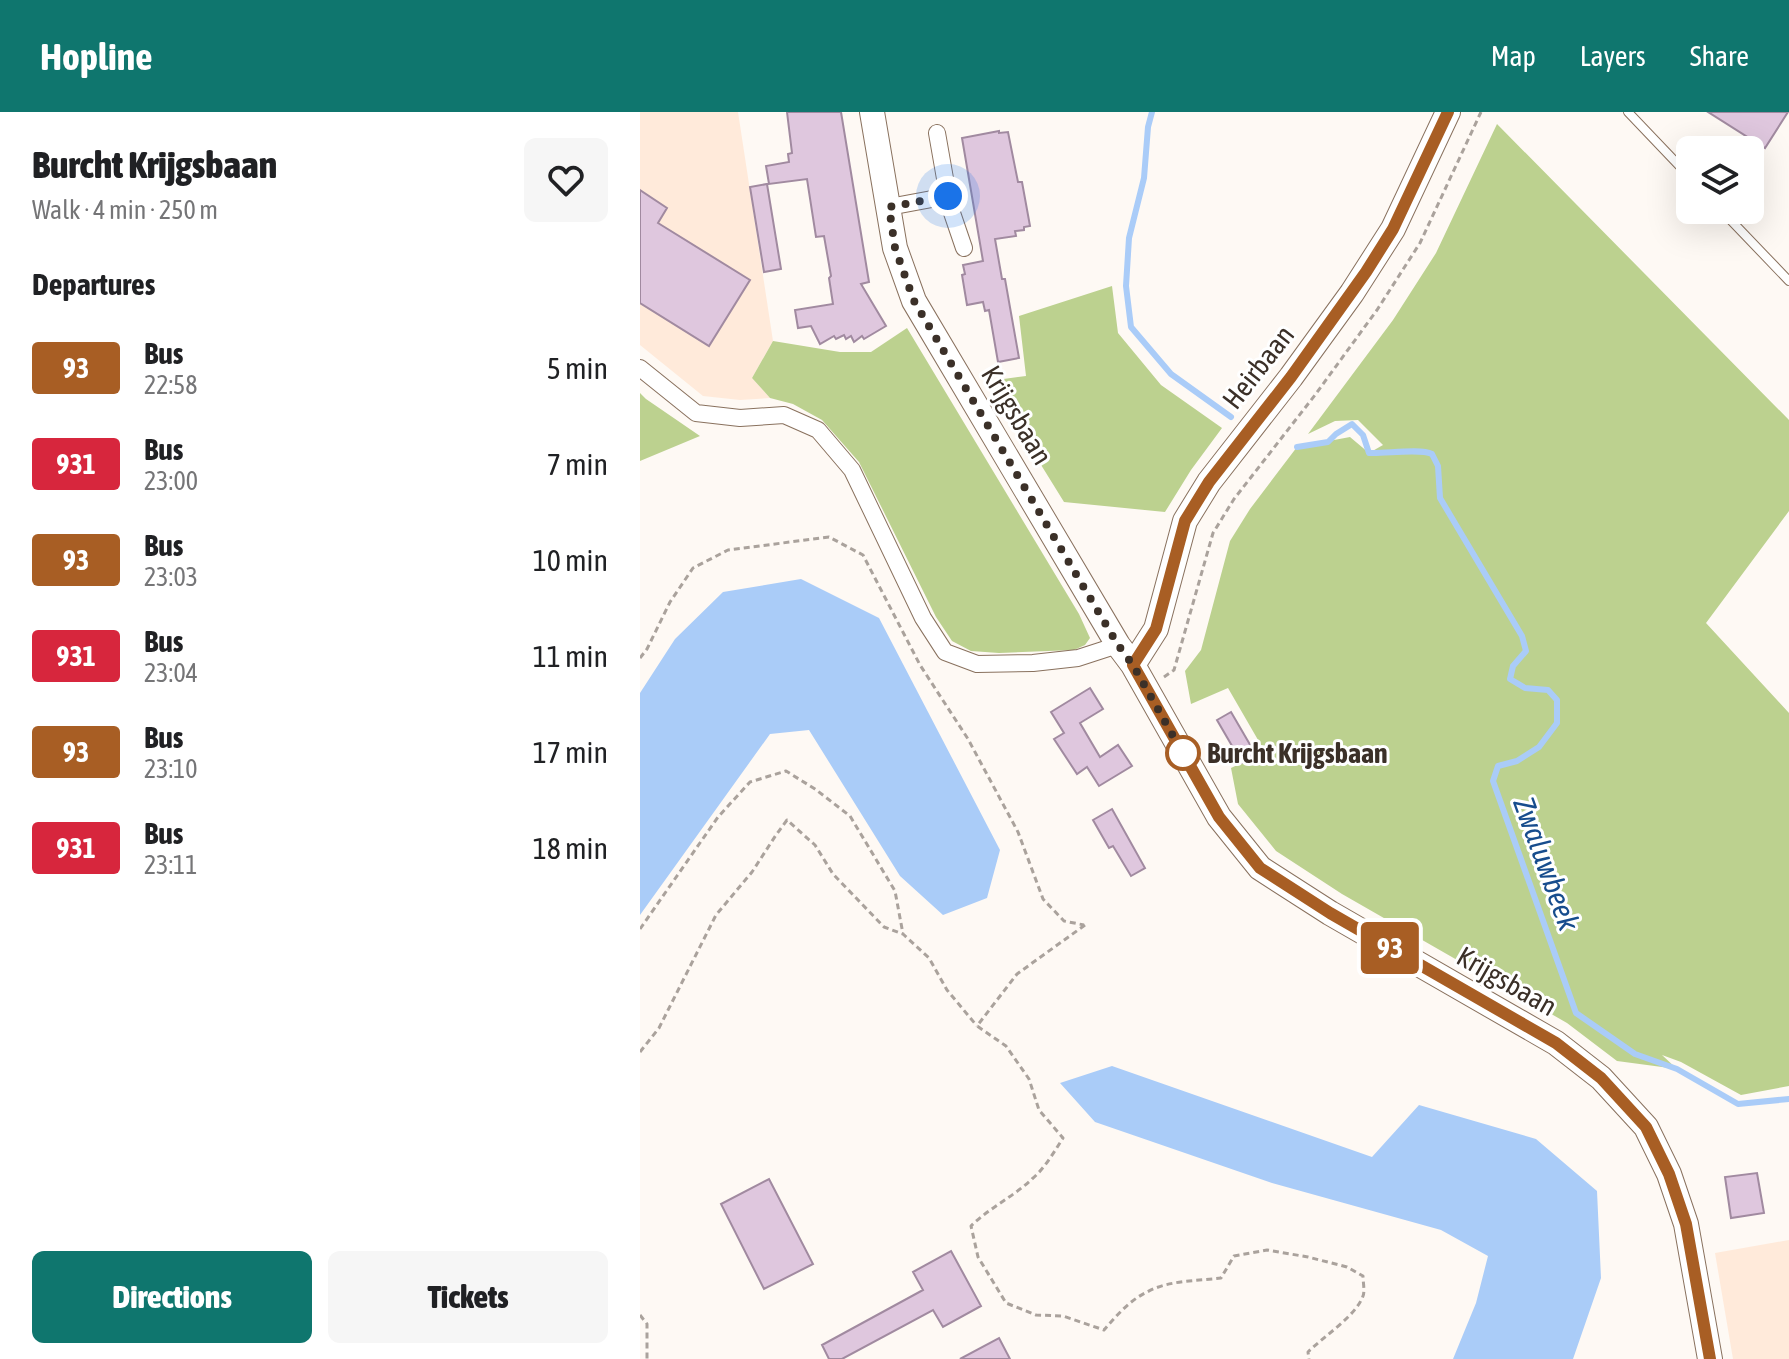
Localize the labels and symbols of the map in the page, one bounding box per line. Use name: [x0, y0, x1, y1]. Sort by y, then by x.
your location: [928, 176, 968, 216]
street label: Heirbaan: [1216, 319, 1300, 415]
street label: Krijgsbaan: [975, 360, 1059, 470]
marker: Burcht Krijgsbaan: [1166, 736, 1200, 770]
place label: Burcht Krijgsbaan: [1207, 737, 1388, 769]
water label: Zwaluwbeek: [1507, 792, 1587, 936]
line badge: 93: [1354, 922, 1426, 974]
street label: Krijgsbaan: [1452, 940, 1562, 1022]

